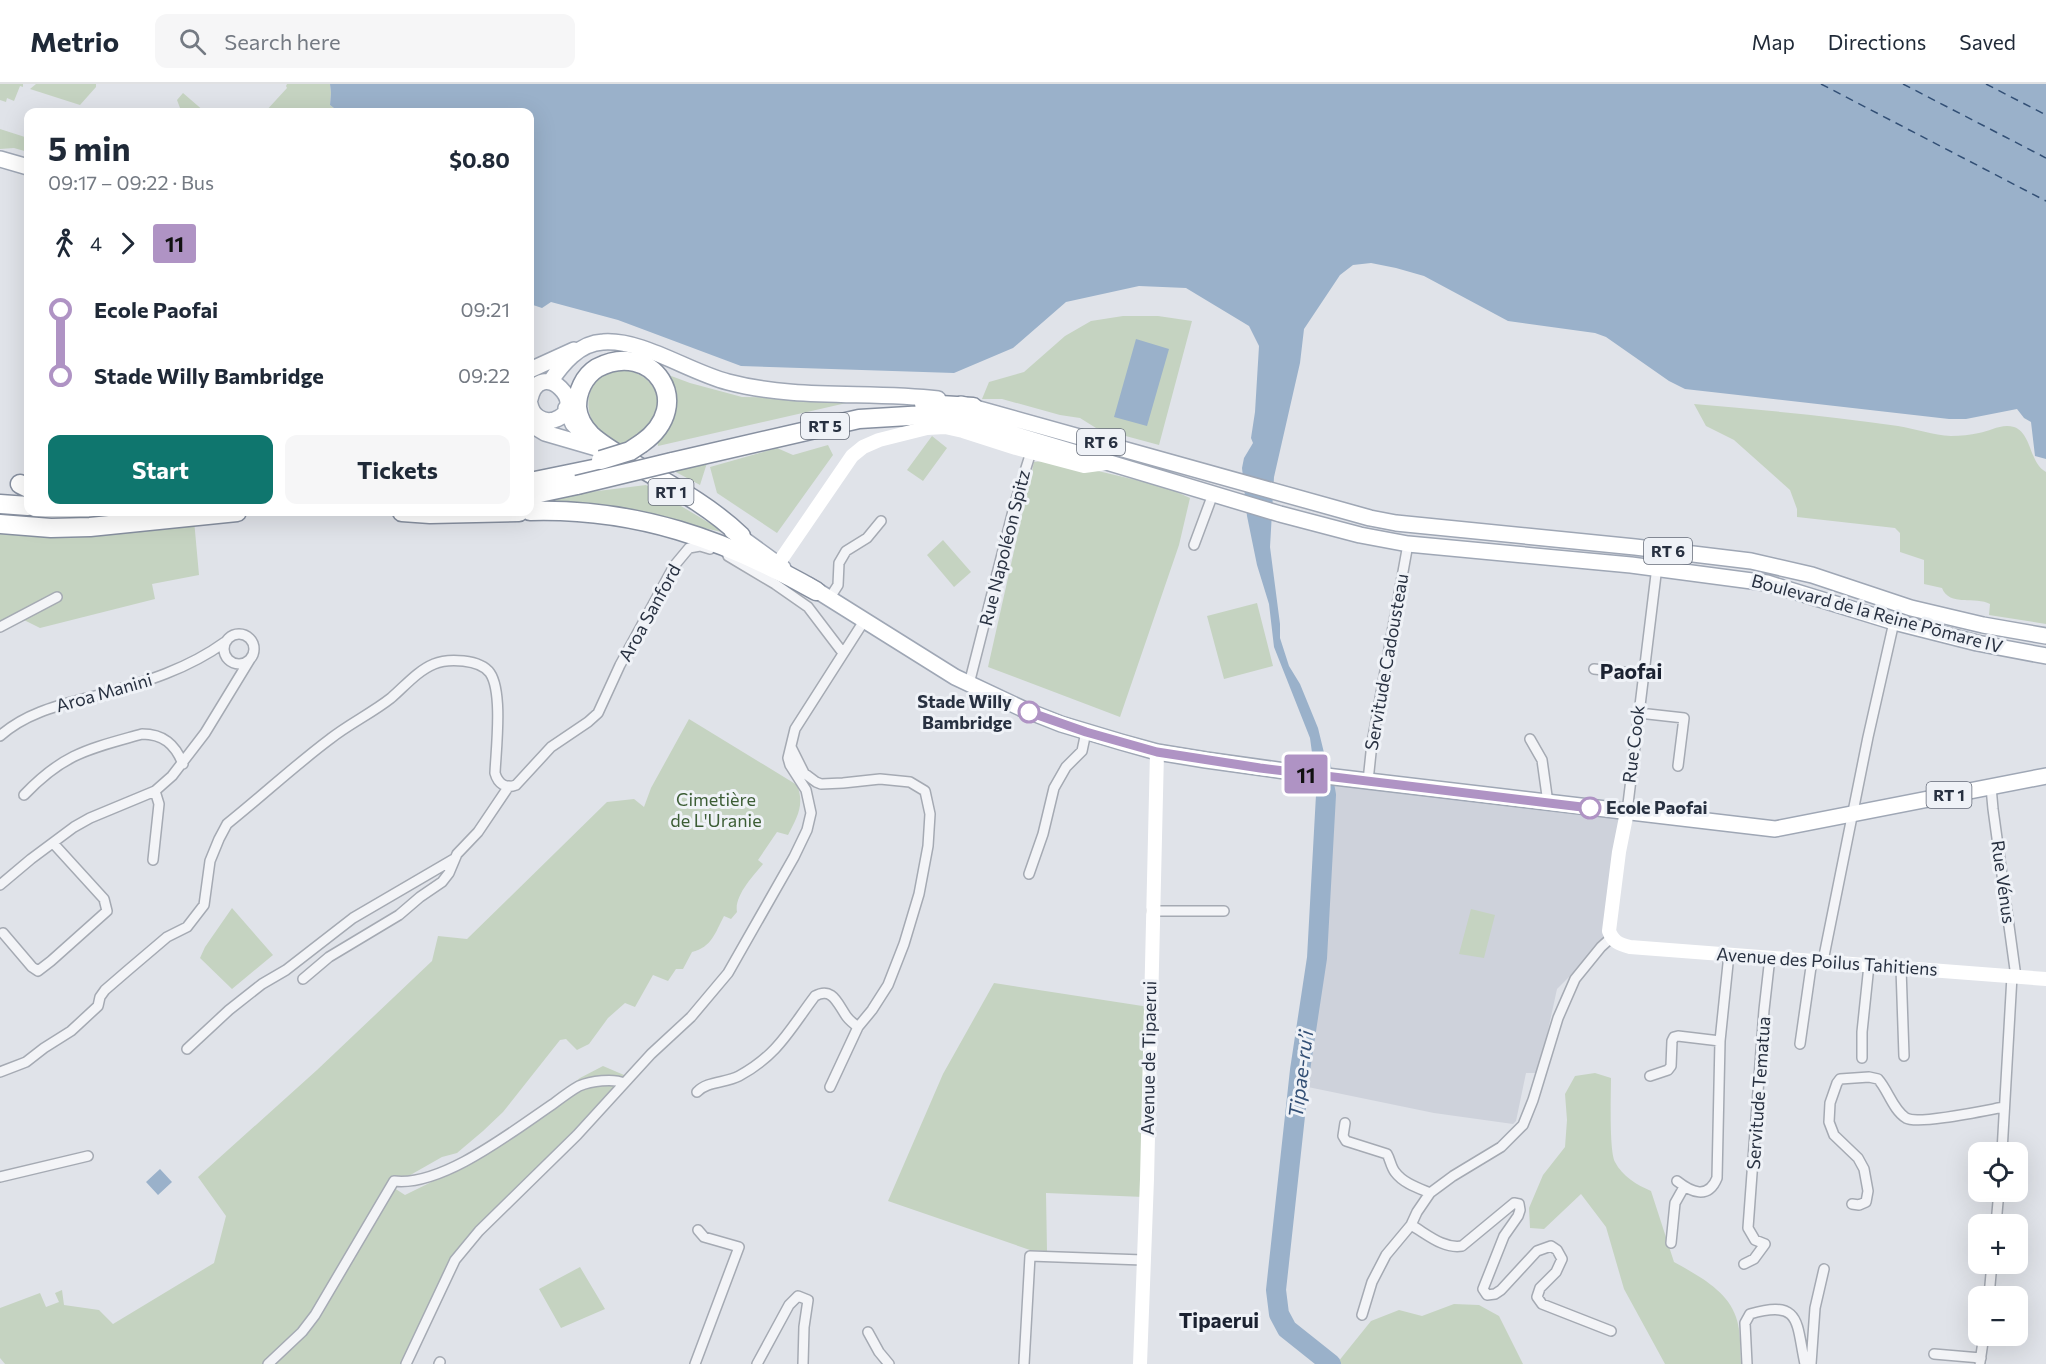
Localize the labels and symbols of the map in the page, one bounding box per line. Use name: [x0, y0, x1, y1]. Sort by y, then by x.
road number: RT 5: [801, 413, 849, 439]
road number: RT 6: [1077, 429, 1125, 455]
street label: Rue Napoléon Spitz: [974, 467, 1034, 628]
road number: RT 1: [648, 479, 694, 505]
road number: RT 6: [1644, 538, 1692, 564]
street label: Aroa Sanford: [613, 560, 685, 665]
street label: Boulevard de la Reine Pōmare IV: [1749, 569, 2005, 657]
street label: Servitude Cadousteau: [1360, 572, 1412, 752]
district label: Paofai: [1600, 658, 1662, 683]
street label: Aroa Manini: [53, 668, 154, 716]
place label: Stade Willy Bambridge: [917, 690, 1012, 733]
marker: Stade Willy Bambridge: [1018, 701, 1040, 723]
street label: Rue Cook: [1617, 703, 1649, 784]
line badge: 11: [1279, 754, 1333, 794]
road number: RT 1: [1926, 782, 1972, 808]
park label: Cimetière de L'Uranie: [670, 788, 762, 831]
place label: Ecole Paofai: [1606, 796, 1708, 818]
marker: Ecole Paofai: [1579, 797, 1601, 819]
street label: Rue Vénus: [1987, 839, 2021, 925]
street label: Avenue des Poilus Tahitiens: [1716, 942, 1939, 980]
street label: Avenue de Tipaerui: [1136, 981, 1160, 1135]
street label: Servitude Tematua: [1742, 1016, 1774, 1170]
water label: Tipae-ru’i: [1283, 1028, 1317, 1119]
district label: Tipaerui: [1179, 1307, 1259, 1332]

